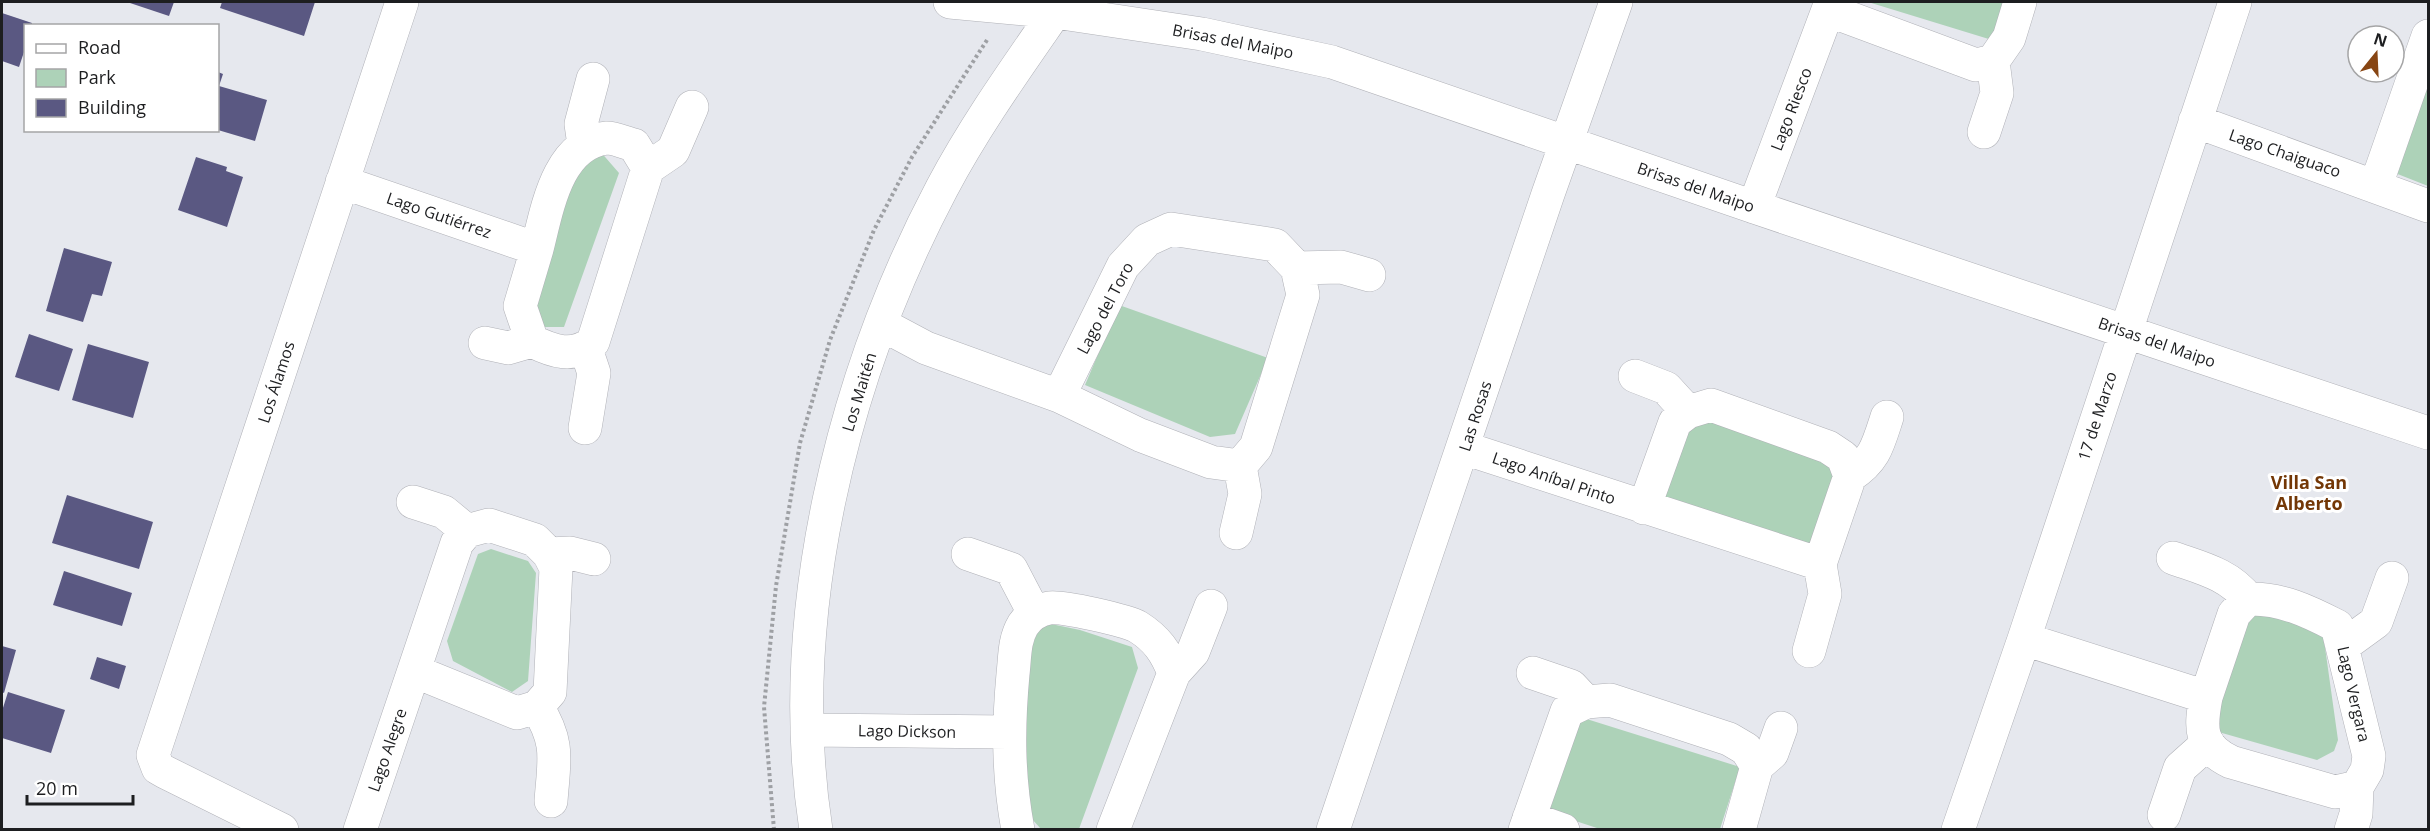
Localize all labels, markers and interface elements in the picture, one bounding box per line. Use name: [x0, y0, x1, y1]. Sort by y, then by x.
street label: Brisas del Maipo: [1171, 18, 1295, 64]
legend: [24, 24, 219, 132]
north arrow: [2346, 24, 2406, 84]
text: N: [2371, 27, 2390, 52]
text: Road: [78, 35, 121, 59]
street label: Lago Riesco: [1765, 64, 1817, 154]
text: Park: [78, 65, 116, 89]
text: Building: [78, 95, 146, 119]
street label: Lago Chaiguaco: [2226, 124, 2344, 182]
street label: Brisas del Maipo: [1634, 157, 1758, 217]
street label: Lago Gutiérrez: [384, 187, 494, 243]
street label: Lago del Toro: [1072, 258, 1138, 358]
street label: Brisas del Maipo: [2095, 312, 2219, 372]
street label: Los Álamos: [252, 338, 300, 426]
street label: Los Maitén: [837, 350, 881, 434]
street label: 17 de Marzo: [2072, 369, 2122, 463]
street label: Las Rosas: [1453, 378, 1497, 454]
street label: Lago Aníbal Pinto: [1489, 447, 1619, 509]
district label: Villa San Alberto: [2271, 470, 2347, 515]
street label: Lago Vergara: [2332, 644, 2376, 744]
street label: Lago Alegre: [362, 705, 412, 795]
street label: Lago Dickson: [858, 719, 956, 743]
scale bar: [27, 768, 134, 806]
text: 20 m: [36, 776, 78, 800]

